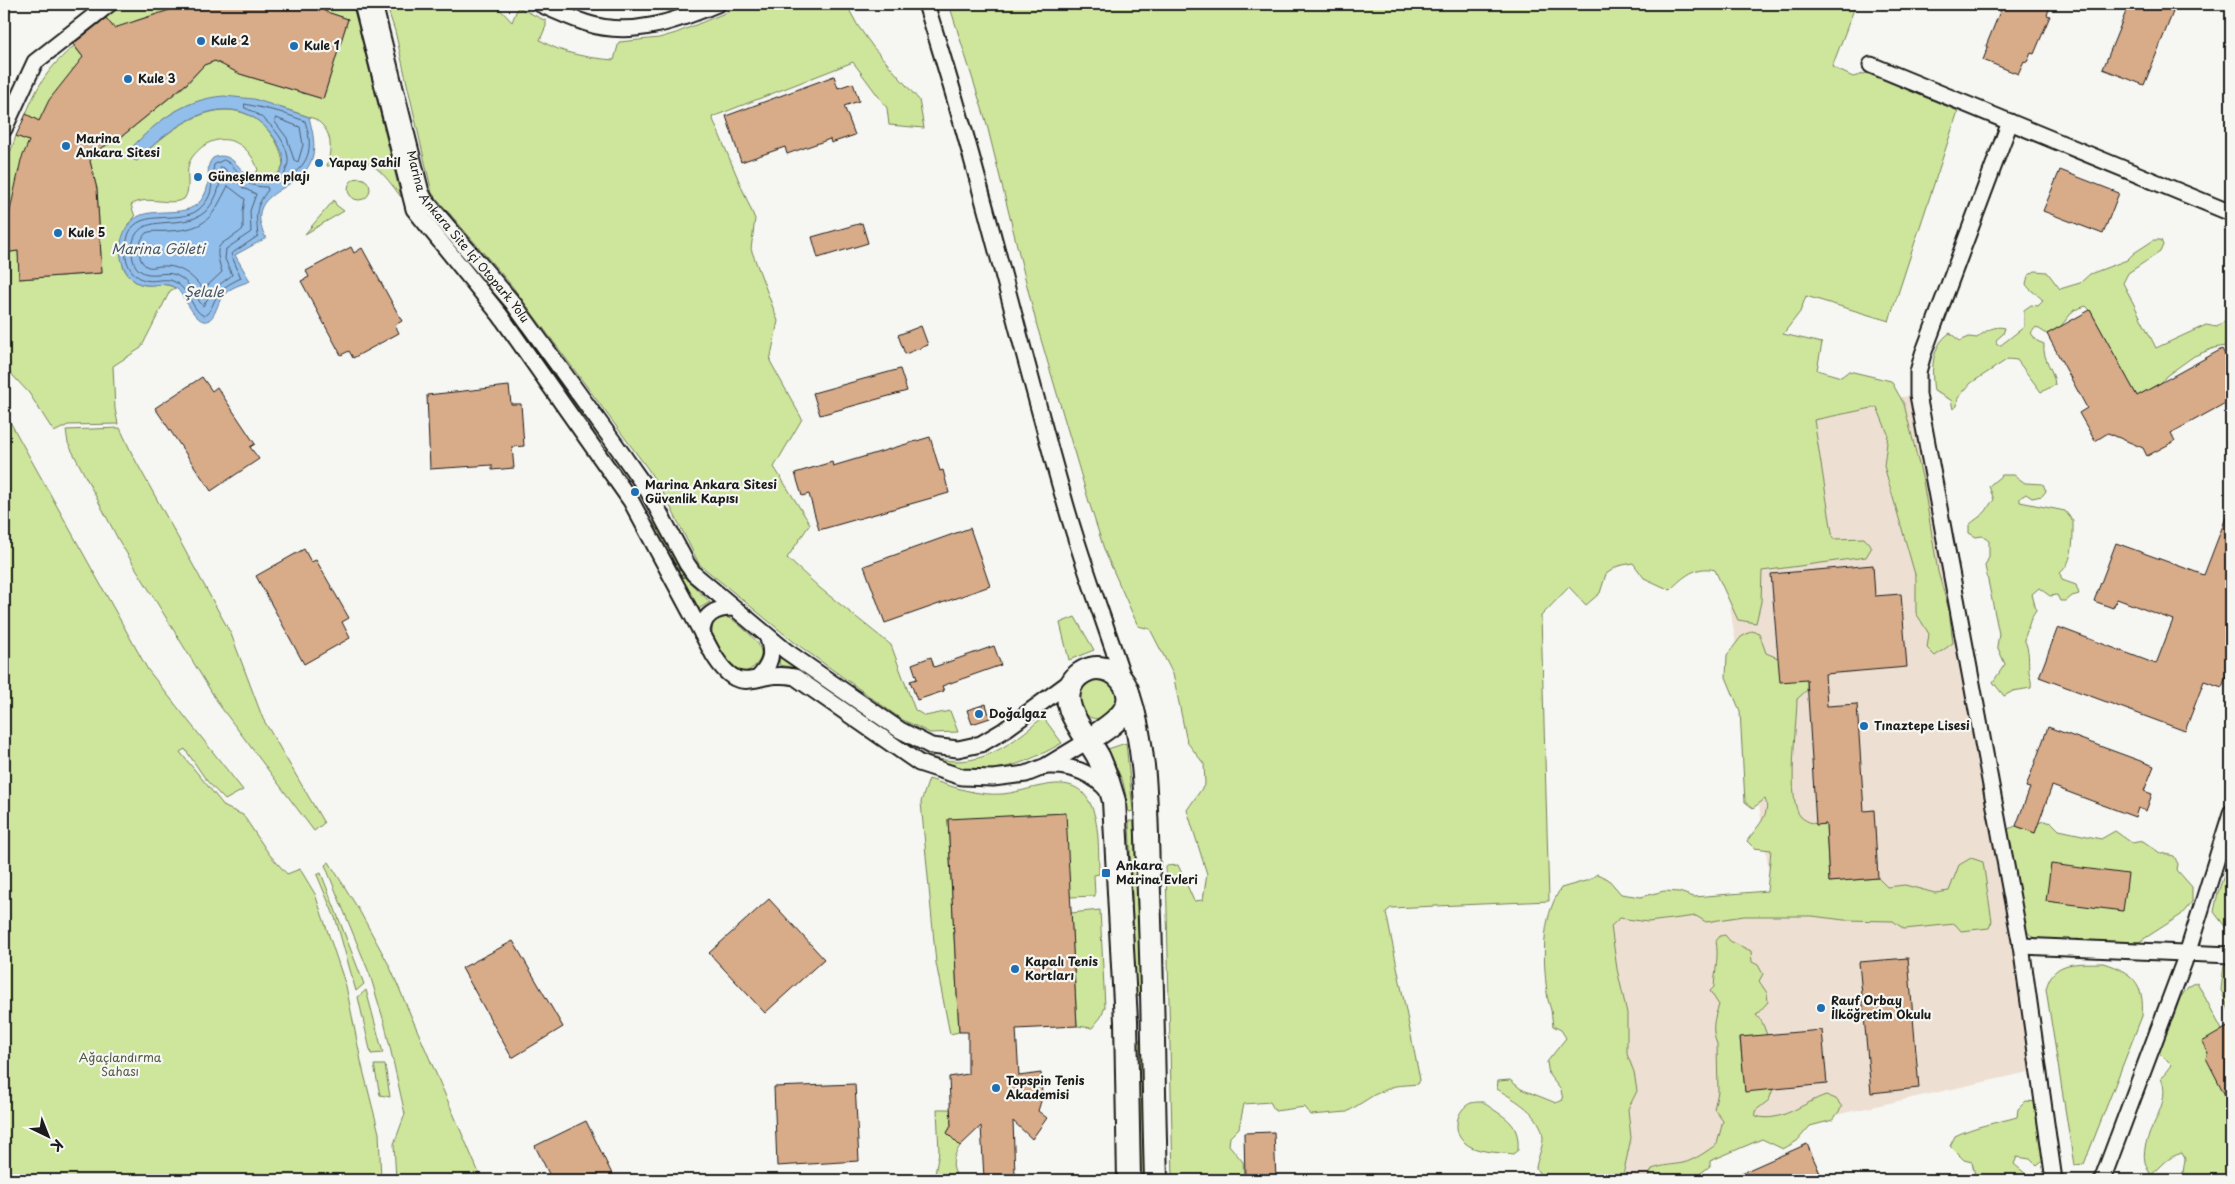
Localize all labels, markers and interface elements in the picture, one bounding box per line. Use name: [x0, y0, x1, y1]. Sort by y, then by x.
place label: Kule 2: [211, 31, 250, 49]
marker: Kule 2: [195, 35, 207, 47]
place label: Kule 1: [304, 36, 340, 54]
marker: Kule 1: [288, 40, 300, 52]
place label: Kule 3: [138, 69, 176, 87]
marker: Kule 3: [122, 73, 134, 85]
place label: Marina Ankara Sitesi: [76, 129, 160, 161]
marker: Marina Ankara Sitesi: [60, 140, 72, 152]
street label: Marina Ankara Site İçi Otopark Yolu: [403, 148, 534, 326]
place label: Yapay Sahil: [329, 153, 401, 171]
marker: Yapay Sahil: [313, 157, 325, 169]
place label: Güneşlenme plajı: [208, 167, 310, 185]
marker: Güneşlenme plajı: [192, 171, 204, 183]
place label: Kule 5: [68, 223, 106, 241]
marker: Kule 5: [52, 227, 64, 239]
water label: Marina Göleti: [111, 238, 207, 259]
water label: Şelale: [184, 281, 225, 302]
place label: Marina Ankara Sitesi Güvenlik Kapısı: [645, 475, 777, 507]
marker: Marina Ankara Sitesi Güvenlik Kapısı: [629, 486, 641, 498]
place label: Doğalgaz: [989, 704, 1046, 722]
marker: Doğalgaz: [973, 708, 985, 720]
place label: Tınaztepe Lisesi: [1874, 716, 1970, 734]
marker: Tınaztepe Lisesi: [1858, 720, 1870, 732]
place label: Ankara Marina Evleri: [1116, 856, 1198, 888]
marker: Ankara Marina Evleri: [1100, 867, 1112, 879]
place label: Kapalı Tenis Kortları: [1025, 952, 1098, 984]
marker: Kapalı Tenis Kortları: [1009, 963, 1021, 975]
place label: Rauf Orbay İlköğretim Okulu: [1831, 991, 1931, 1023]
marker: Rauf Orbay İlköğretim Okulu: [1815, 1002, 1827, 1014]
park label: Ağaçlandırma Sahası: [79, 1048, 162, 1080]
place label: Topspin Tenis Akademisi: [1006, 1071, 1085, 1103]
marker: Topspin Tenis Akademisi: [990, 1082, 1002, 1094]
north arrow: [22, 1112, 72, 1162]
text: K: [46, 1135, 68, 1157]

